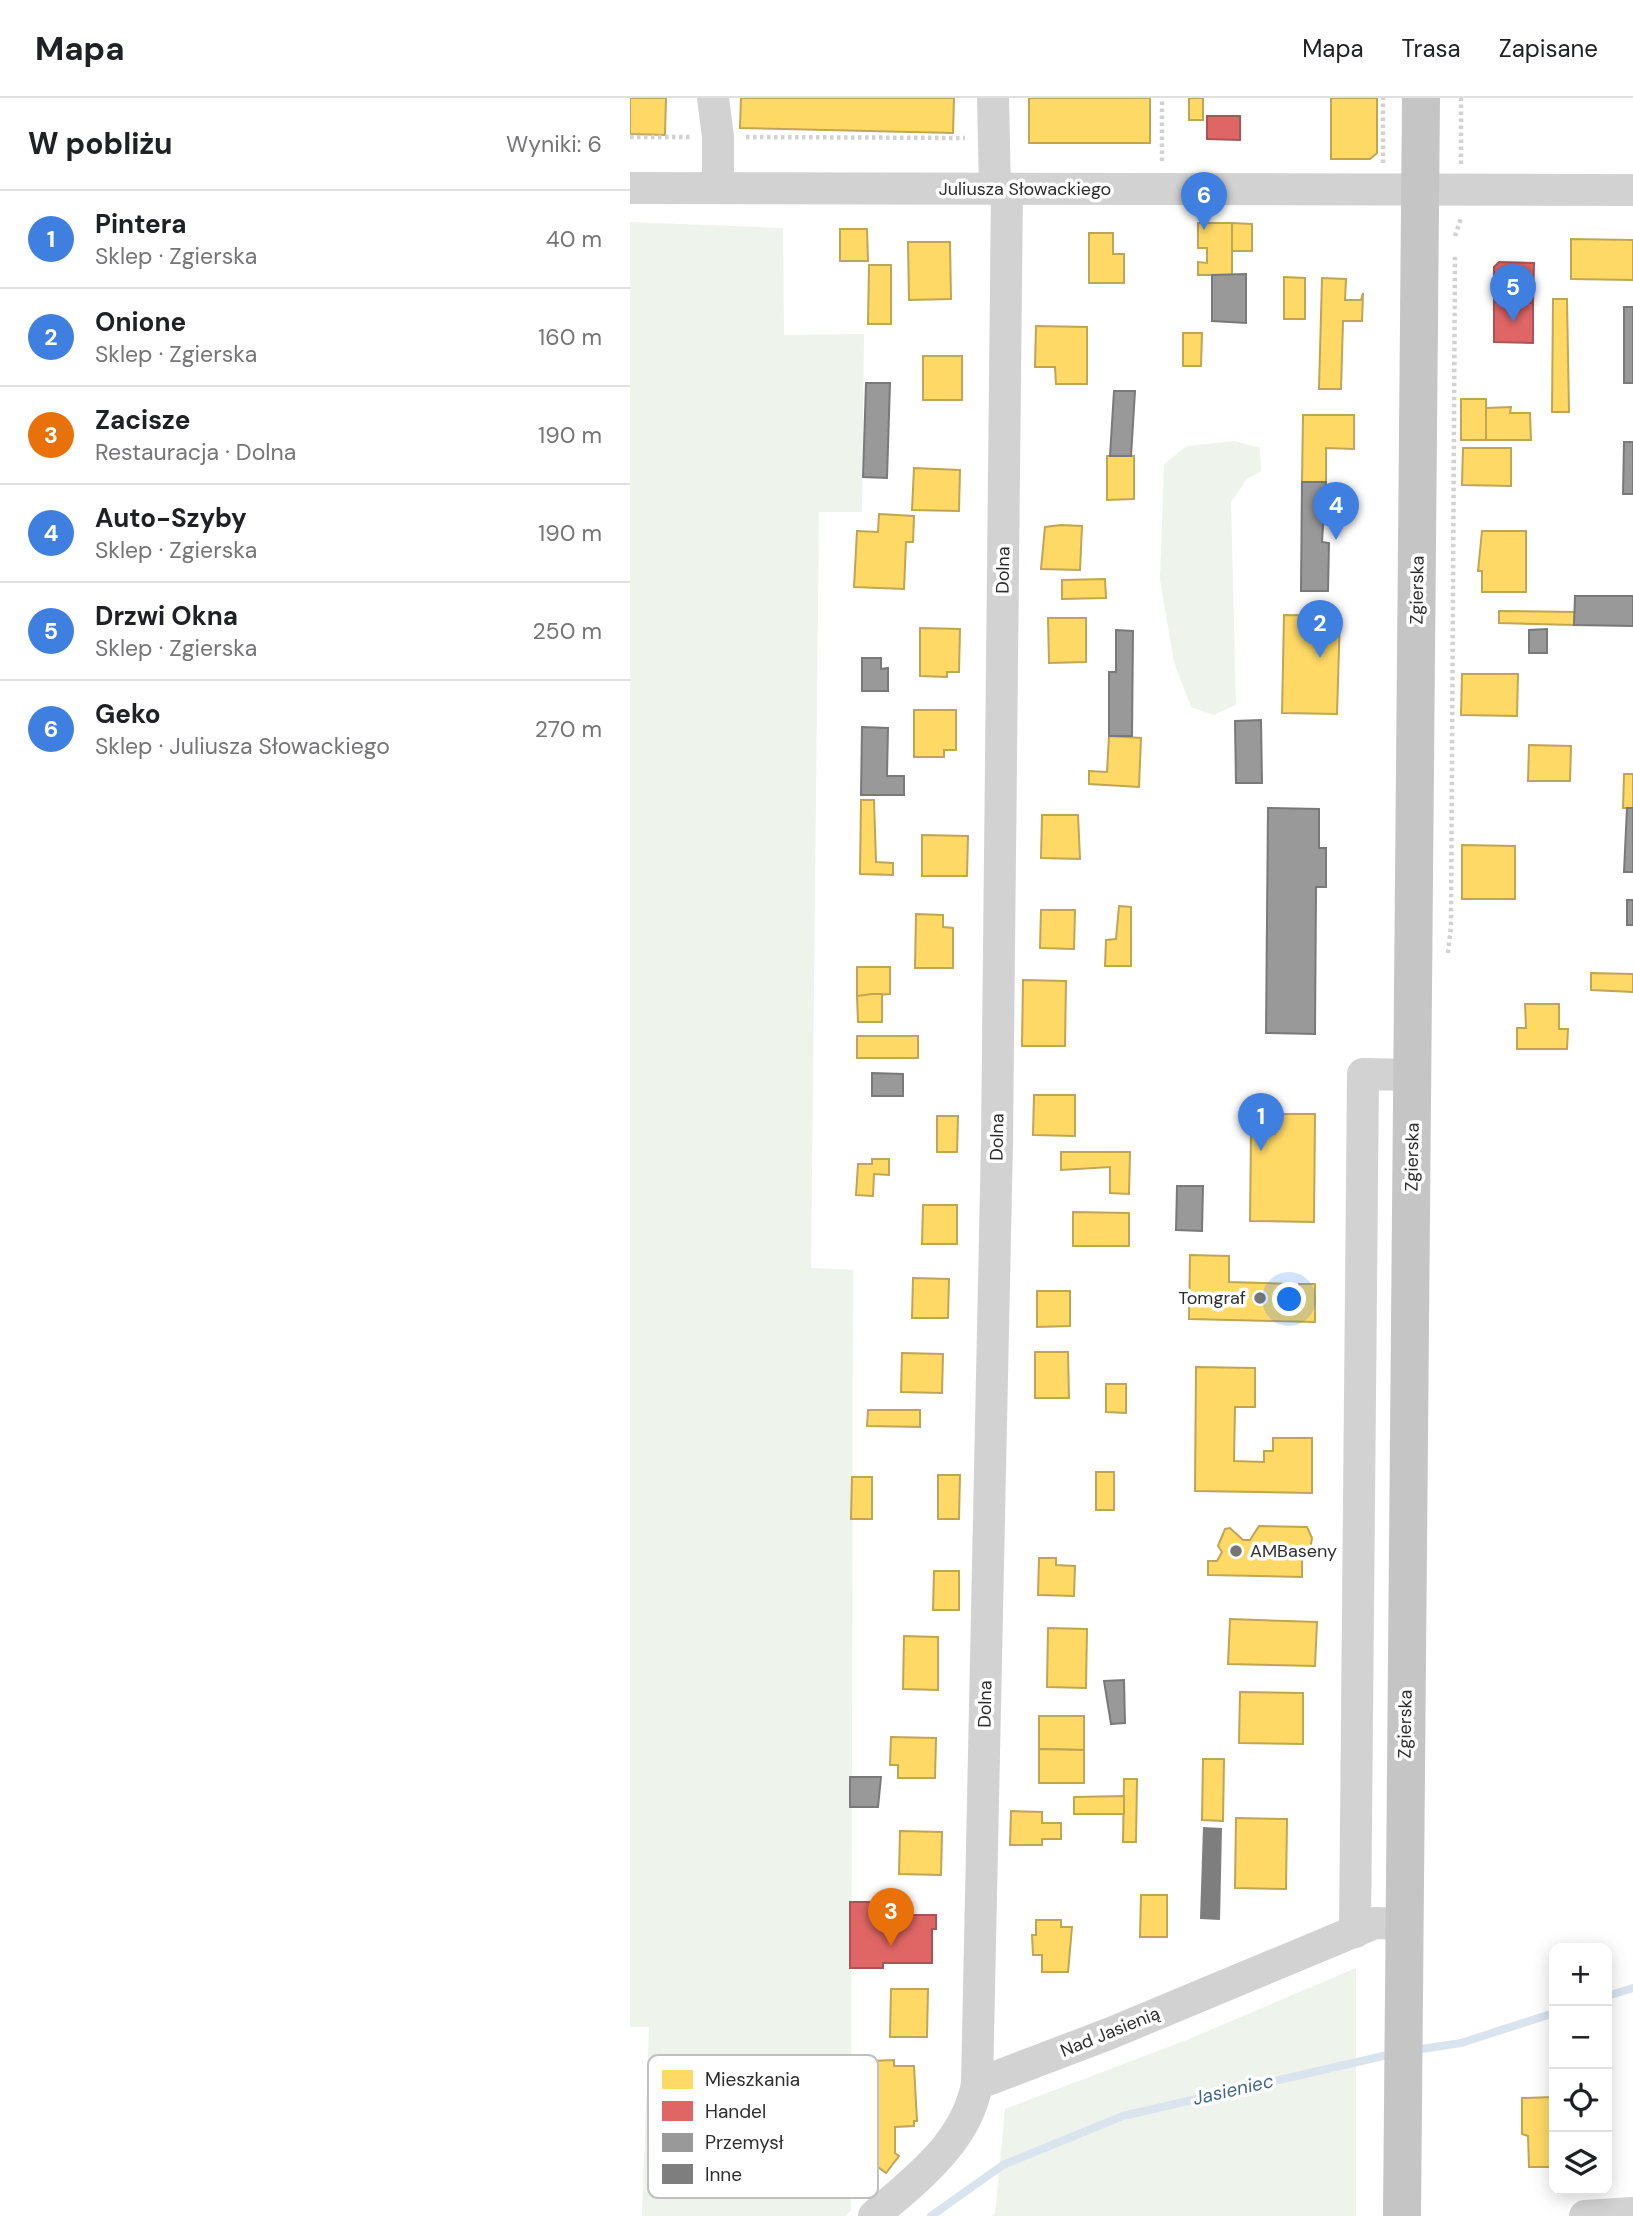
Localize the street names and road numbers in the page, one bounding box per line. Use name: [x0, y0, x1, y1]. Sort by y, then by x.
street label: Juliusza Słowackiego: [939, 177, 1111, 201]
street label: Dolna: [991, 546, 1015, 594]
street label: Zgierska: [1404, 555, 1430, 625]
street label: Dolna: [985, 1113, 1009, 1161]
street label: Zgierska: [1399, 1122, 1425, 1192]
street label: Dolna: [973, 1680, 997, 1728]
street label: Zgierska: [1392, 1689, 1418, 1759]
street label: Nad Jasienią: [1057, 2001, 1163, 2063]

